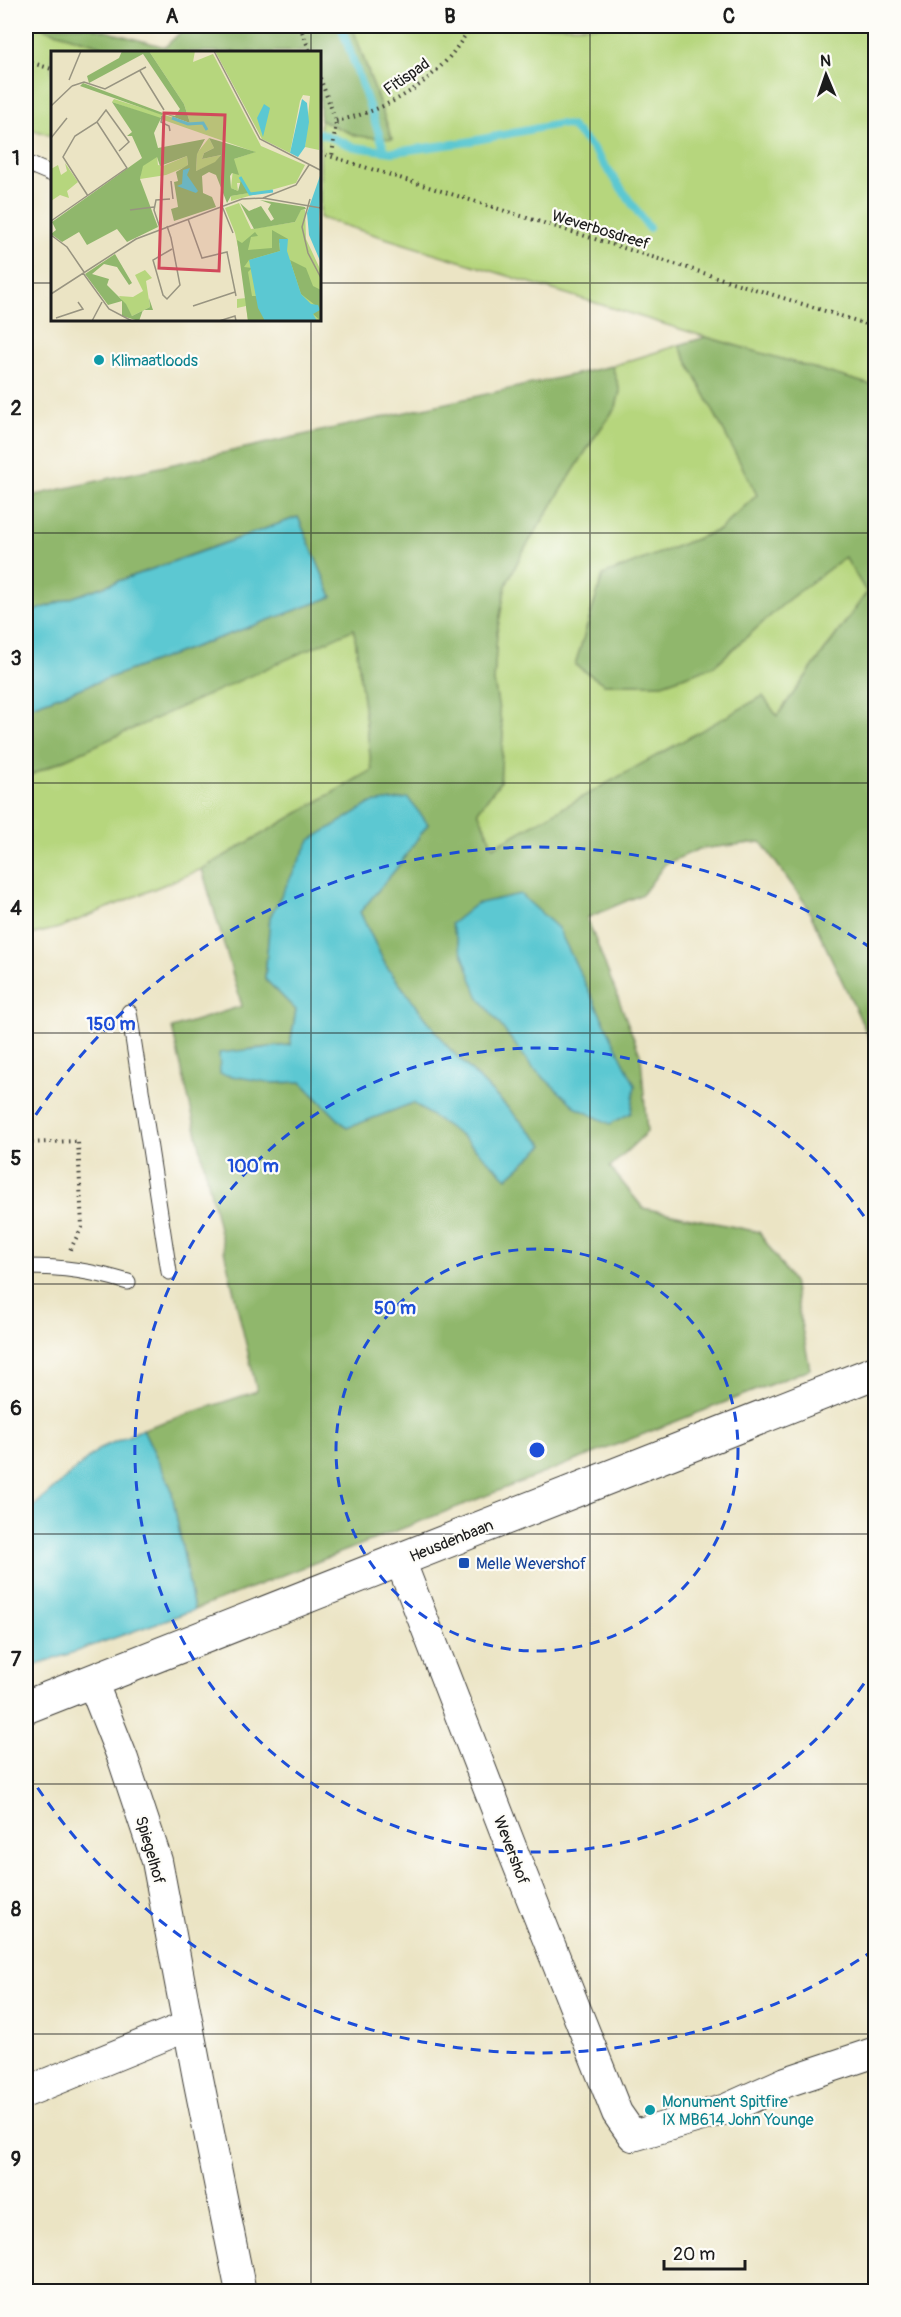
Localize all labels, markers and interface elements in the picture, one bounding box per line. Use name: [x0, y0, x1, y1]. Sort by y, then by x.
text: A: [166, 4, 179, 29]
text: B: [444, 4, 456, 29]
text: C: [723, 4, 735, 29]
north arrow: [796, 45, 856, 105]
inset map: [51, 51, 321, 321]
text: N: [820, 51, 831, 71]
street label: Fitispad: [380, 54, 434, 100]
text: 1: [12, 146, 20, 171]
street label: Weverbosdreef: [549, 206, 653, 254]
place label: Klimaatloods: [111, 351, 198, 371]
marker: Klimaatloods: [92, 353, 106, 367]
text: 2: [10, 396, 22, 421]
text: 3: [10, 646, 22, 671]
text: 4: [10, 896, 22, 921]
text: 150 m: [87, 1013, 136, 1036]
text: 5: [11, 1146, 22, 1171]
text: 100 m: [227, 1155, 279, 1178]
text: 50 m: [374, 1297, 416, 1320]
text: 6: [10, 1396, 22, 1421]
centre of rings: [527, 1440, 547, 1460]
street label: Heusdenbaan: [407, 1515, 496, 1567]
place label: Melle Wevershof: [476, 1554, 587, 1574]
marker: Melle Wevershof: [457, 1556, 471, 1570]
text: 7: [11, 1647, 22, 1672]
street label: Wevershof: [489, 1813, 533, 1888]
street label: Spiegelhof: [131, 1814, 169, 1887]
text: 8: [11, 1897, 21, 1922]
place label: Monument Spitfire IX MB614 John Younge: [662, 2092, 814, 2130]
marker: Monument Spitfire IX MB614 John Younge: [643, 2103, 657, 2117]
text: 9: [11, 2147, 21, 2172]
scale bar: [664, 2233, 745, 2271]
text: 20 m: [673, 2243, 715, 2266]

